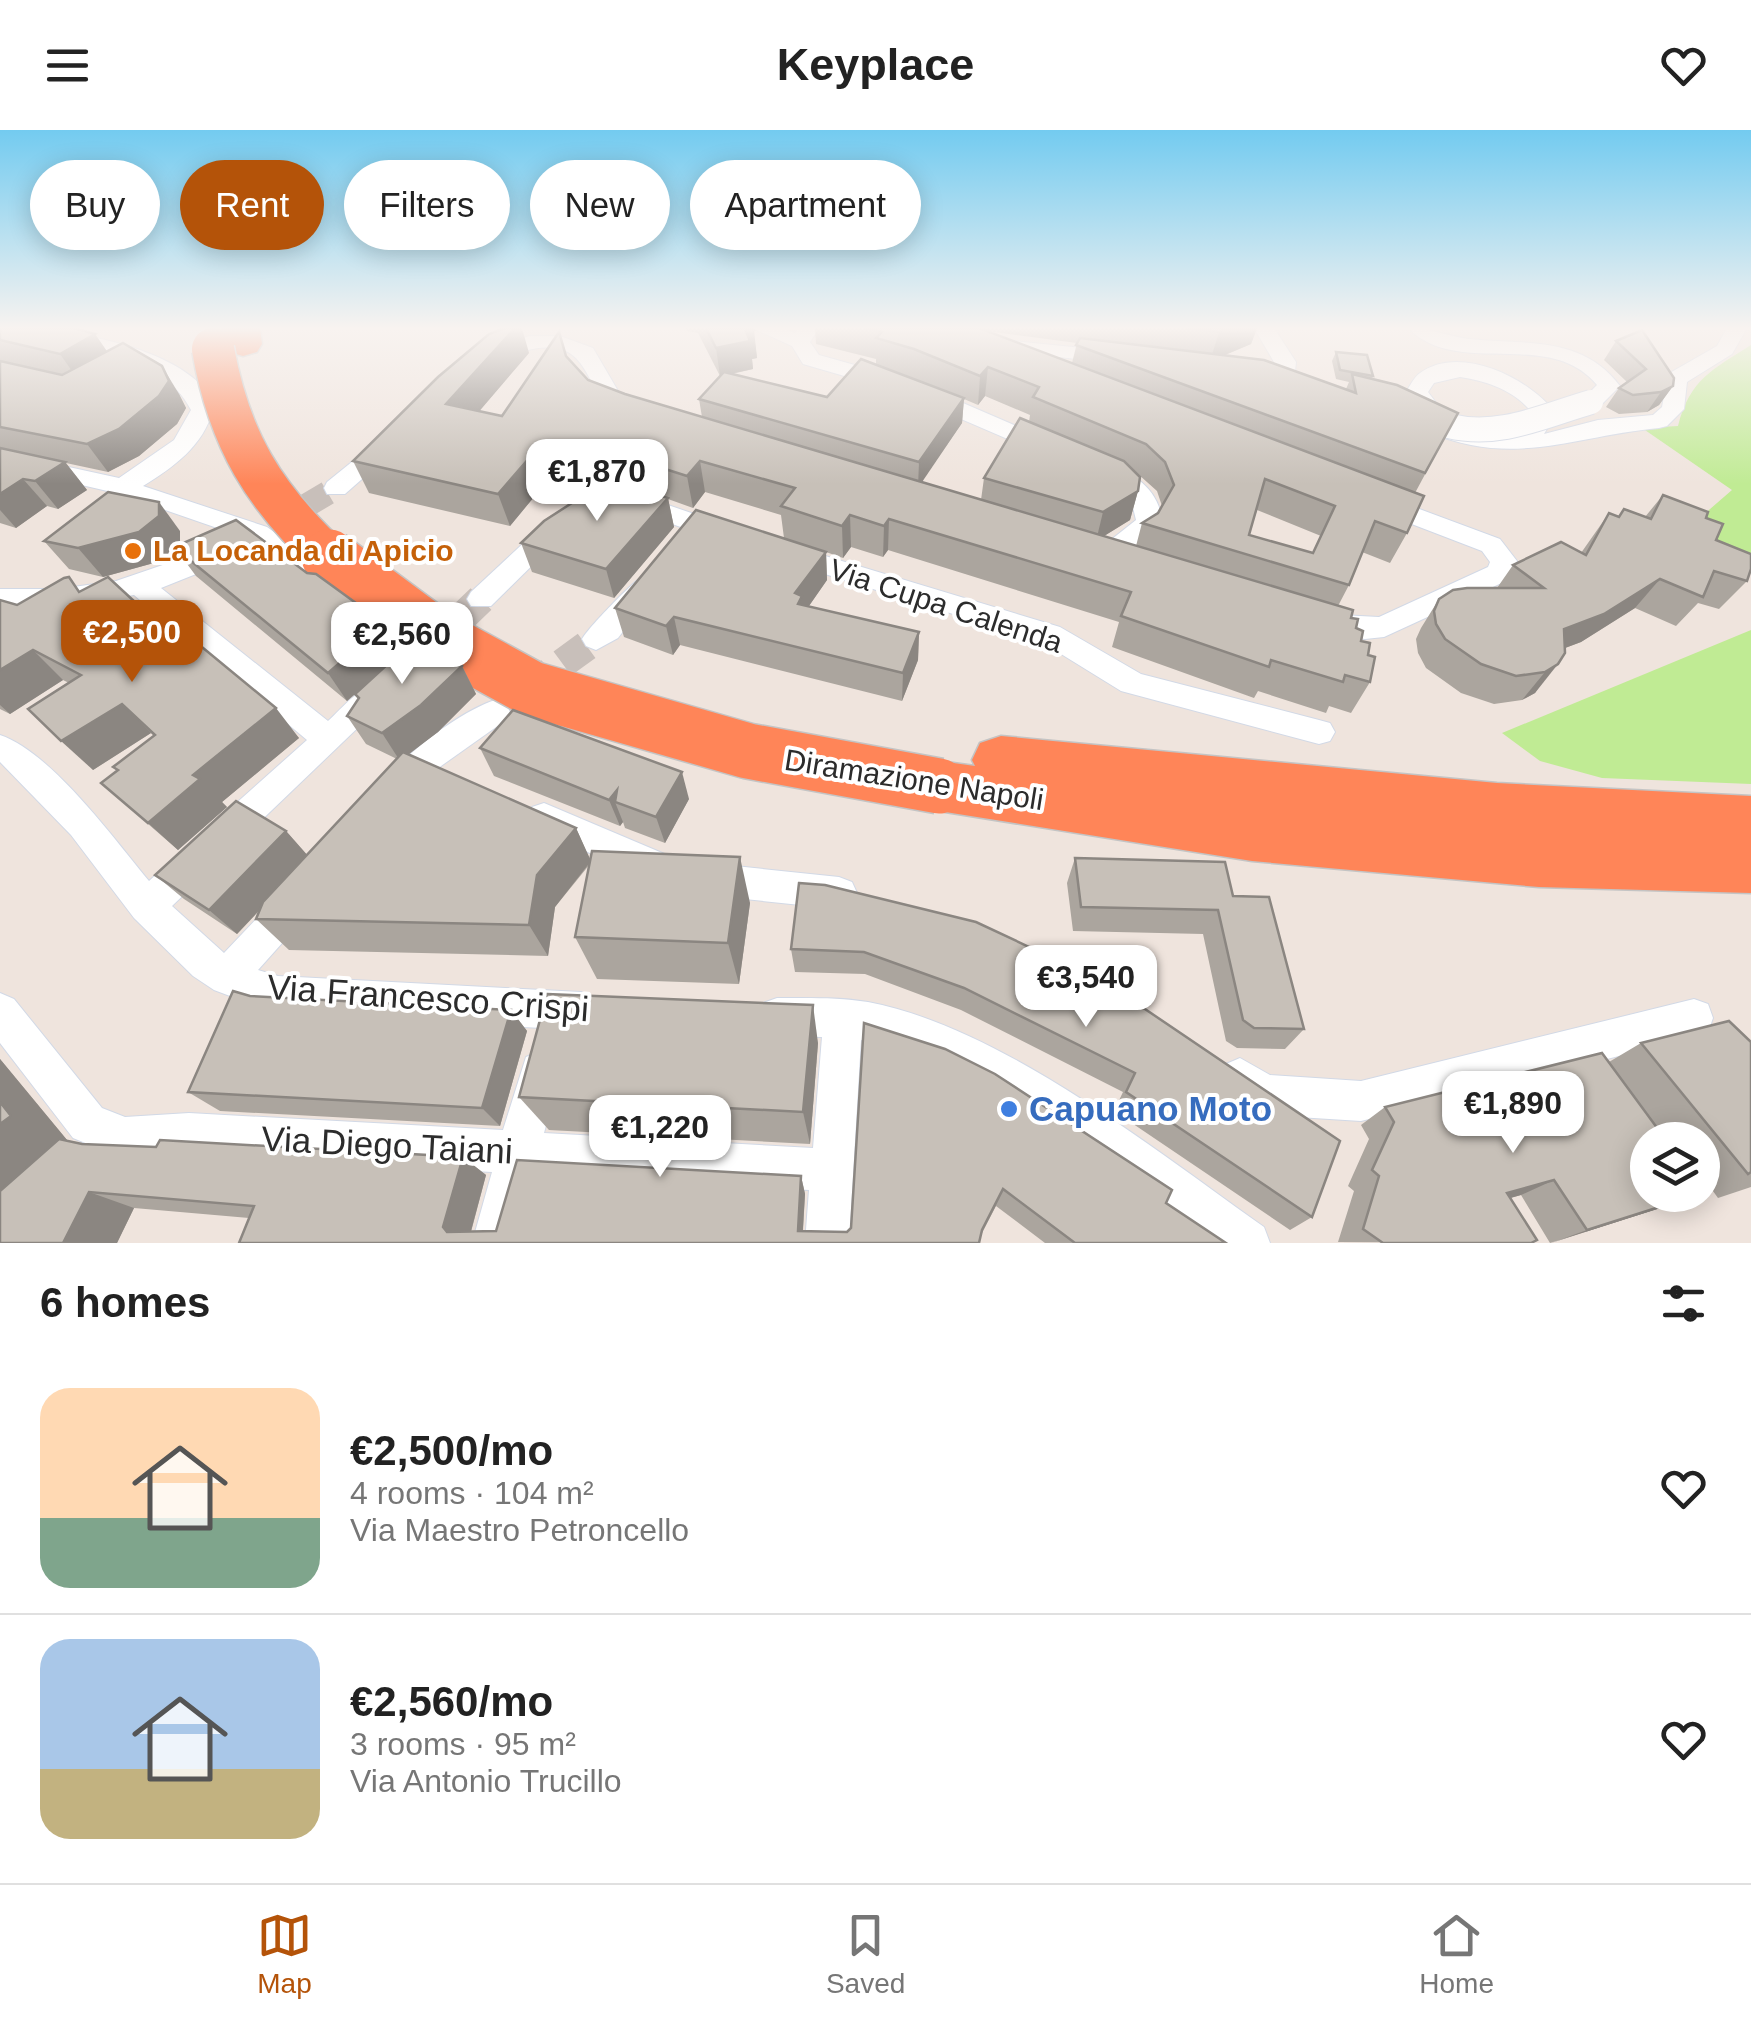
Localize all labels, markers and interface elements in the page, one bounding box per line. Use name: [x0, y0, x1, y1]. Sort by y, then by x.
icon: menu: [40, 38, 95, 93]
icon: heart: [1656, 38, 1711, 93]
text: Keyplace: [777, 39, 974, 90]
chip: Buy: [30, 160, 160, 250]
chip: Rent: [180, 160, 324, 250]
chip: Filters: [344, 160, 510, 250]
chip: New: [530, 160, 670, 250]
chip: Apartment: [690, 160, 921, 250]
pin: €1,870: [516, 439, 678, 524]
text: €1,870: [548, 453, 646, 489]
place label: La Locanda di Apicio: [153, 534, 454, 567]
marker: La Locanda di Apicio: [122, 540, 144, 562]
street label: Via Cupa Calenda: [826, 552, 1067, 659]
pin: €2,500: [51, 600, 213, 685]
pin: €2,560: [321, 602, 483, 687]
text: €2,500: [83, 614, 181, 650]
text: €2,560: [353, 616, 451, 652]
street label: Diramazione Napoli: [782, 743, 1046, 816]
pin: €3,540: [1005, 945, 1167, 1030]
text: €3,540: [1037, 959, 1135, 995]
street label: Via Francesco Crispi: [266, 967, 590, 1028]
pin: €1,890: [1432, 1071, 1594, 1156]
text: €1,890: [1464, 1085, 1562, 1121]
place label: Capuano Moto: [1029, 1089, 1272, 1128]
pin: €1,220: [579, 1095, 741, 1180]
marker: Capuano Moto: [998, 1098, 1020, 1120]
text: €1,220: [611, 1109, 709, 1145]
street label: Via Diego Taiani: [260, 1118, 514, 1171]
map controls: [1630, 1122, 1720, 1212]
button: layers: [1630, 1122, 1720, 1212]
icon: filters: [1656, 1276, 1711, 1331]
text: 6 homes: [40, 1279, 210, 1326]
text: €2,500/mo: [350, 1427, 553, 1474]
icon: home: [120, 1428, 240, 1548]
icon: heart: [1656, 1461, 1711, 1516]
text: 4 rooms · 104 m²: [350, 1475, 594, 1511]
text: Via Maestro Petroncello: [350, 1512, 689, 1548]
text: €2,560/mo: [350, 1678, 553, 1725]
icon: home: [120, 1679, 240, 1799]
icon: heart: [1656, 1712, 1711, 1767]
text: 3 rooms · 95 m²: [350, 1726, 576, 1762]
text: Via Antonio Trucillo: [350, 1763, 622, 1799]
tab: Map: [257, 1908, 312, 2000]
tab: Saved: [826, 1908, 905, 2000]
tab: Home: [1419, 1908, 1494, 2000]

